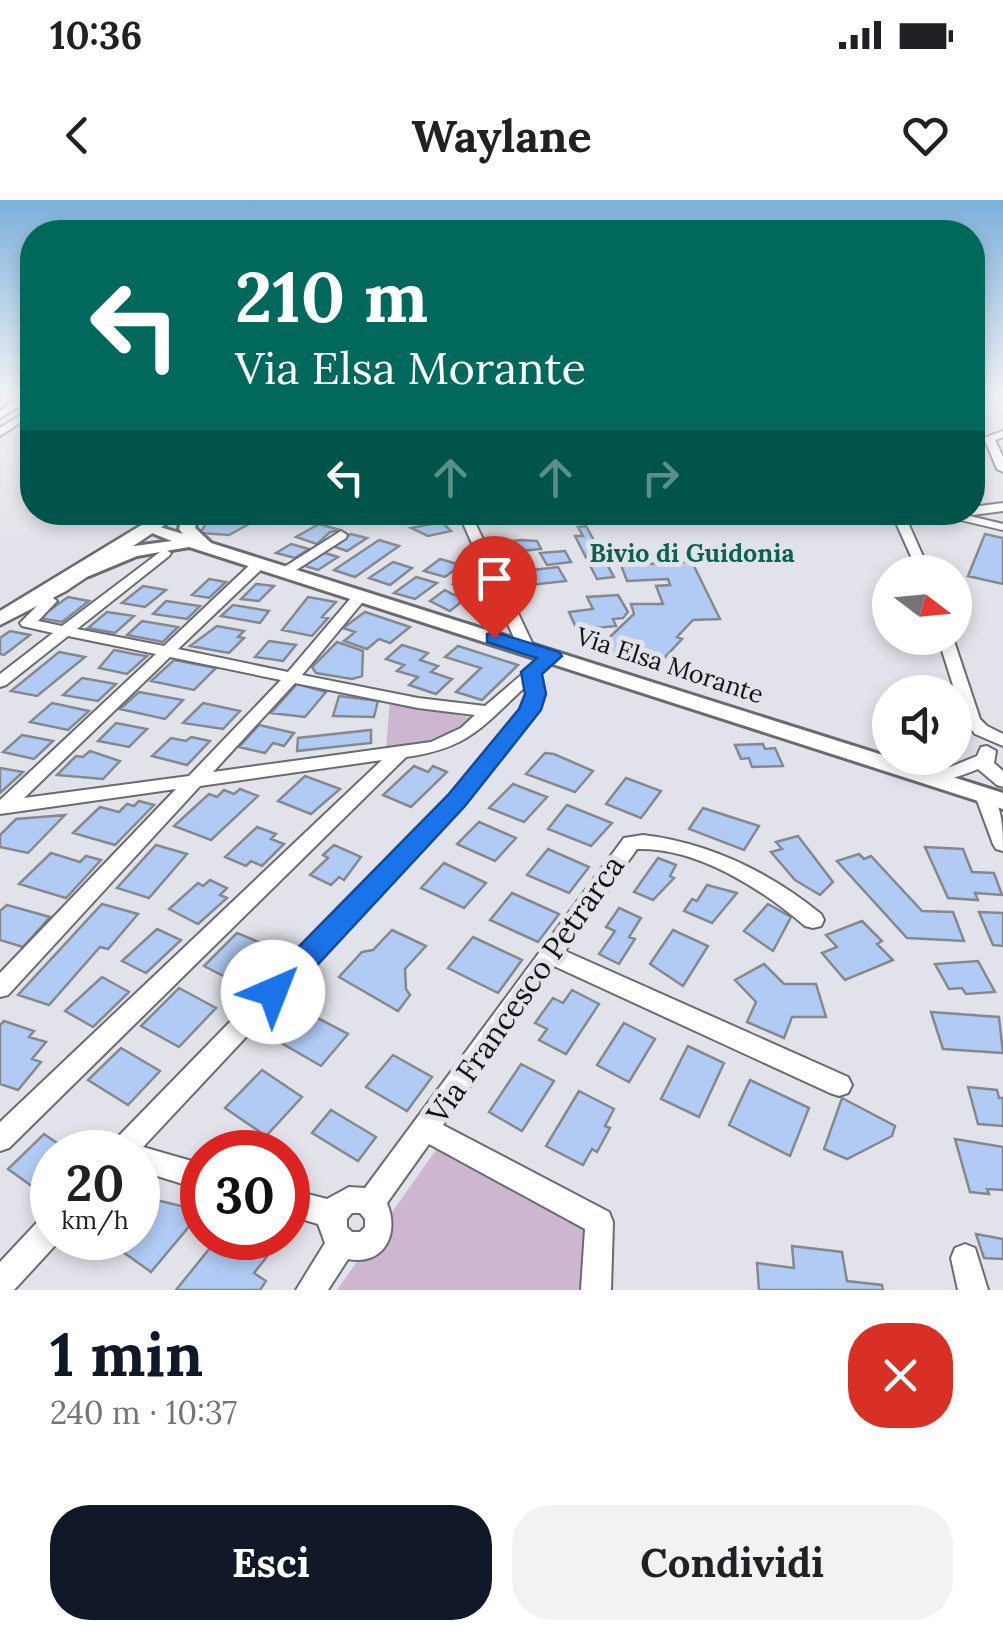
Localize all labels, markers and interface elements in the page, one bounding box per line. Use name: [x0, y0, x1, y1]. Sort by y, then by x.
text: 10:36: [50, 11, 142, 59]
text: Waylane: [411, 107, 592, 164]
icon: back: [50, 108, 105, 163]
icon: heart: [898, 108, 953, 163]
text: 210 m: [235, 252, 428, 341]
icon: left: [70, 260, 200, 390]
text: Via Elsa Morante: [235, 339, 586, 396]
icon: left: [318, 450, 373, 505]
icon: ahead: [423, 450, 478, 505]
icon: ahead: [528, 450, 583, 505]
icon: right: [633, 450, 688, 505]
pin: [452, 536, 537, 639]
district label: Bivio di Guidonia: [590, 537, 794, 569]
icon: arrive: [467, 551, 522, 606]
north arrow: [872, 555, 972, 655]
map controls: [872, 555, 972, 775]
street label: Via Elsa Morante: [571, 619, 768, 710]
button: sound: [872, 675, 972, 775]
street label: Via Francesco Petrarca: [417, 848, 632, 1131]
position arrow: [221, 940, 325, 1044]
speed limit sign: 30: [180, 1130, 310, 1260]
text: 20: [66, 1151, 124, 1215]
text: km/h: [61, 1204, 129, 1236]
text: 1 min: [50, 1316, 203, 1392]
button: close: [848, 1323, 953, 1428]
text: 240 m · 10:37: [50, 1392, 237, 1433]
button: Esci: [50, 1505, 492, 1620]
button: Condividi: [512, 1505, 953, 1620]

